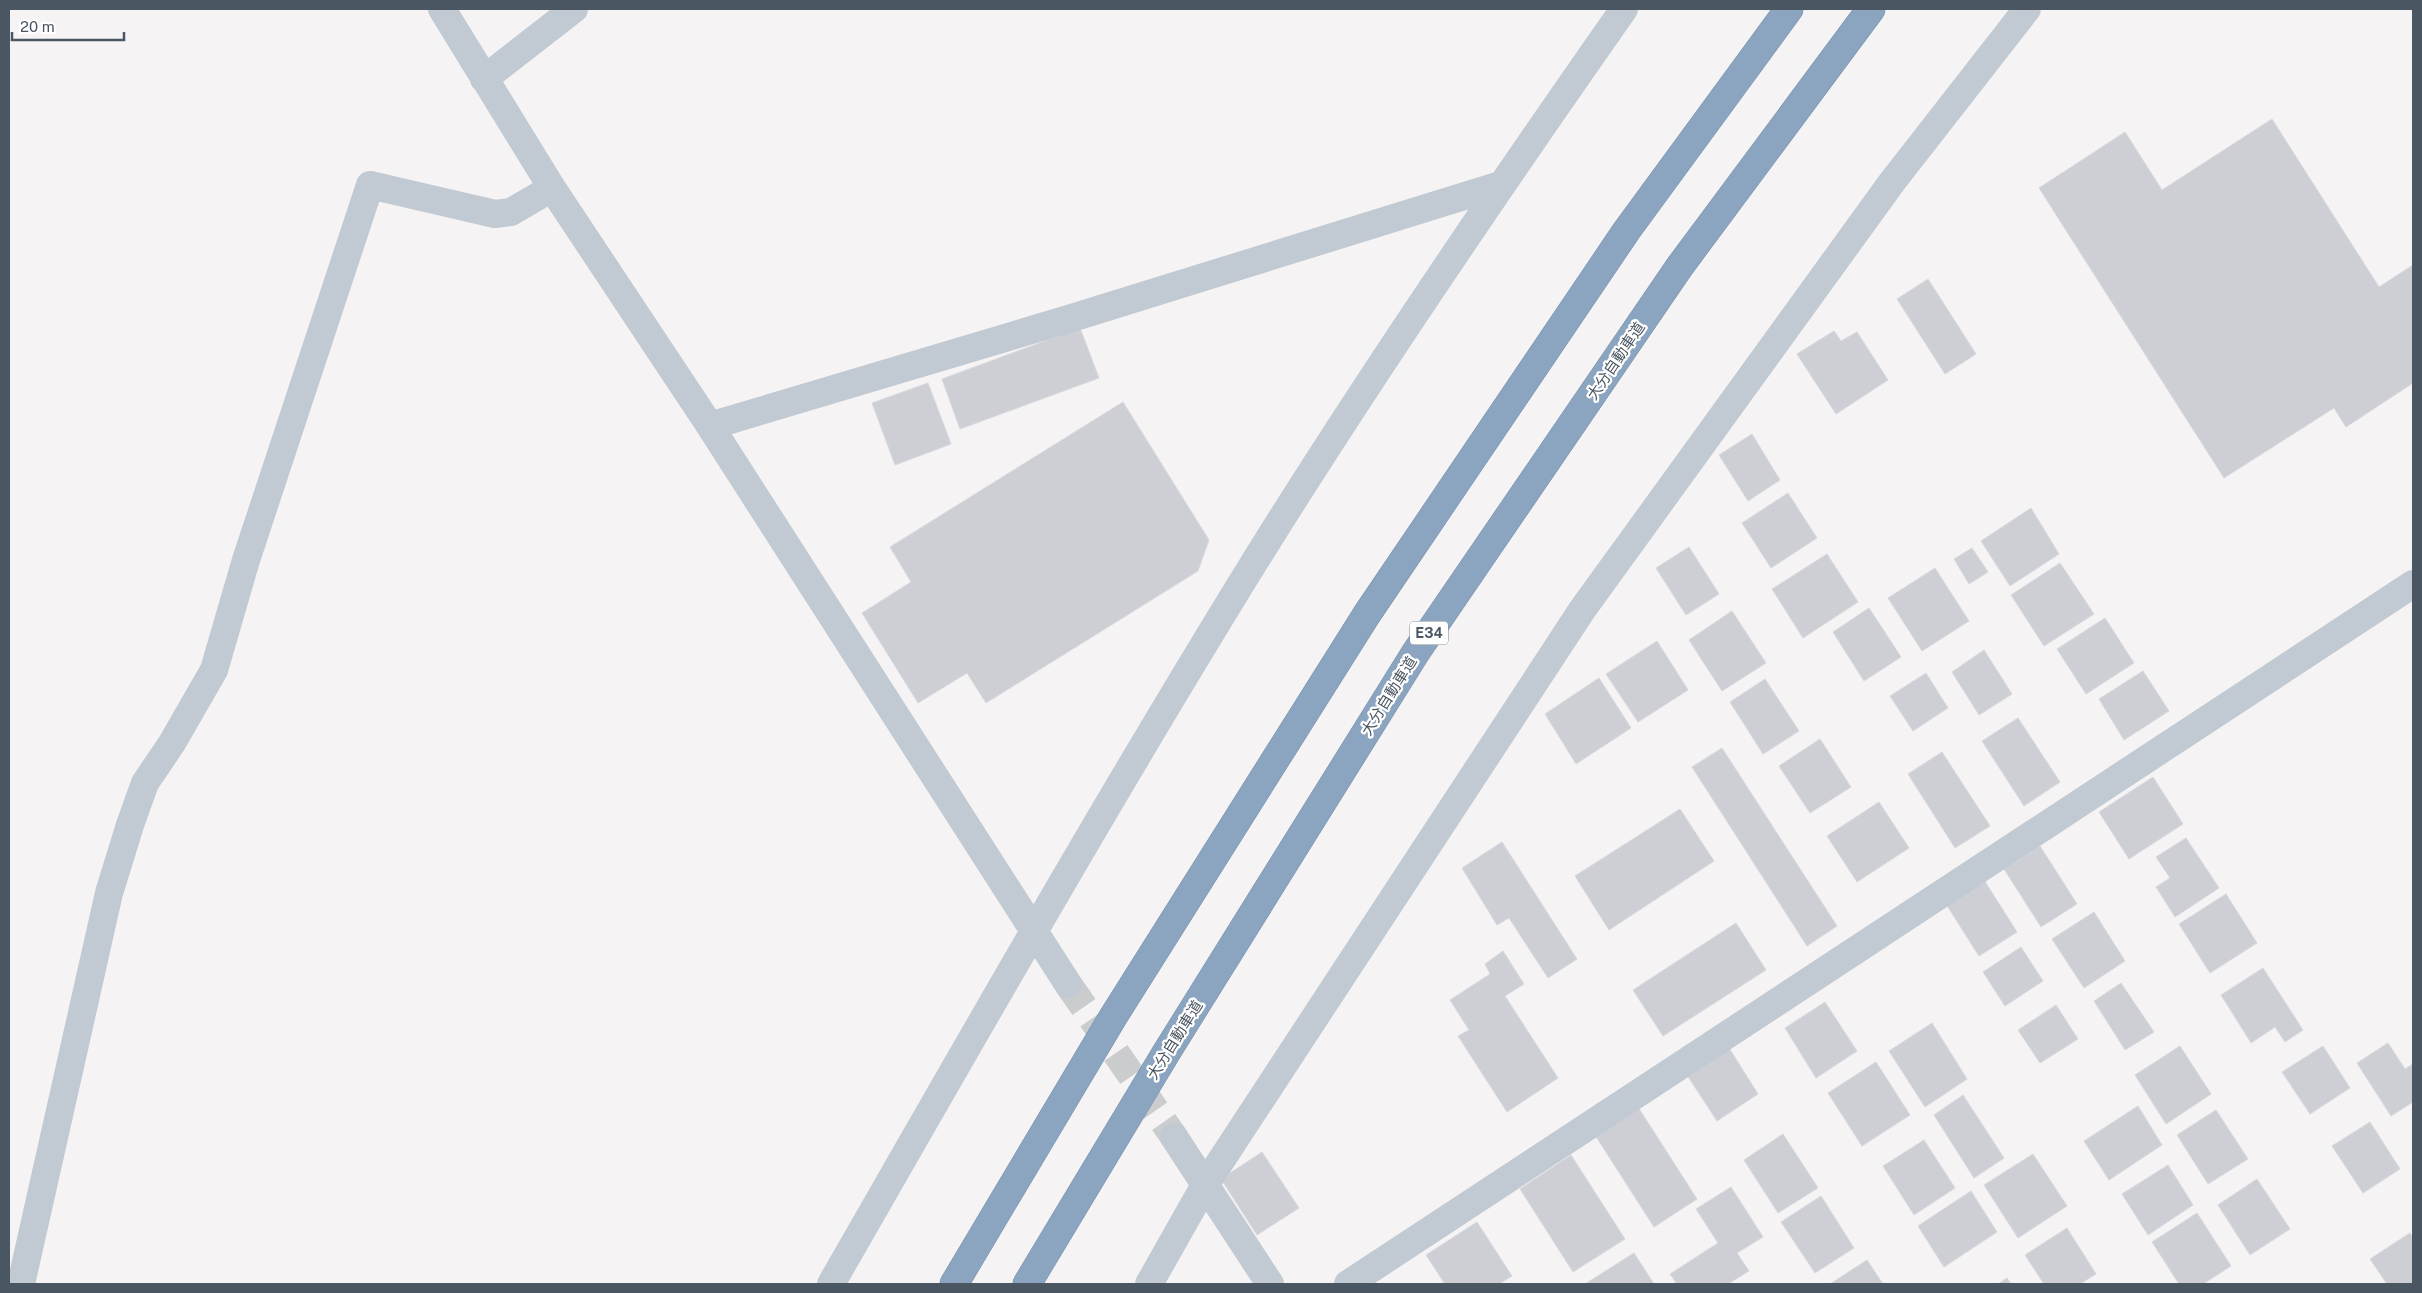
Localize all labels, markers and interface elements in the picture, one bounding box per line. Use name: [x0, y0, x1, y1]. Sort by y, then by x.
scale bar: [12, 10, 125, 42]
text: 20 m: [20, 18, 55, 35]
street label: 大分自動車道: [1583, 319, 1648, 403]
road number: E34: [1410, 622, 1448, 644]
street label: 大分自動車道: [1358, 653, 1420, 738]
street label: 大分自動車道: [1144, 997, 1206, 1082]

